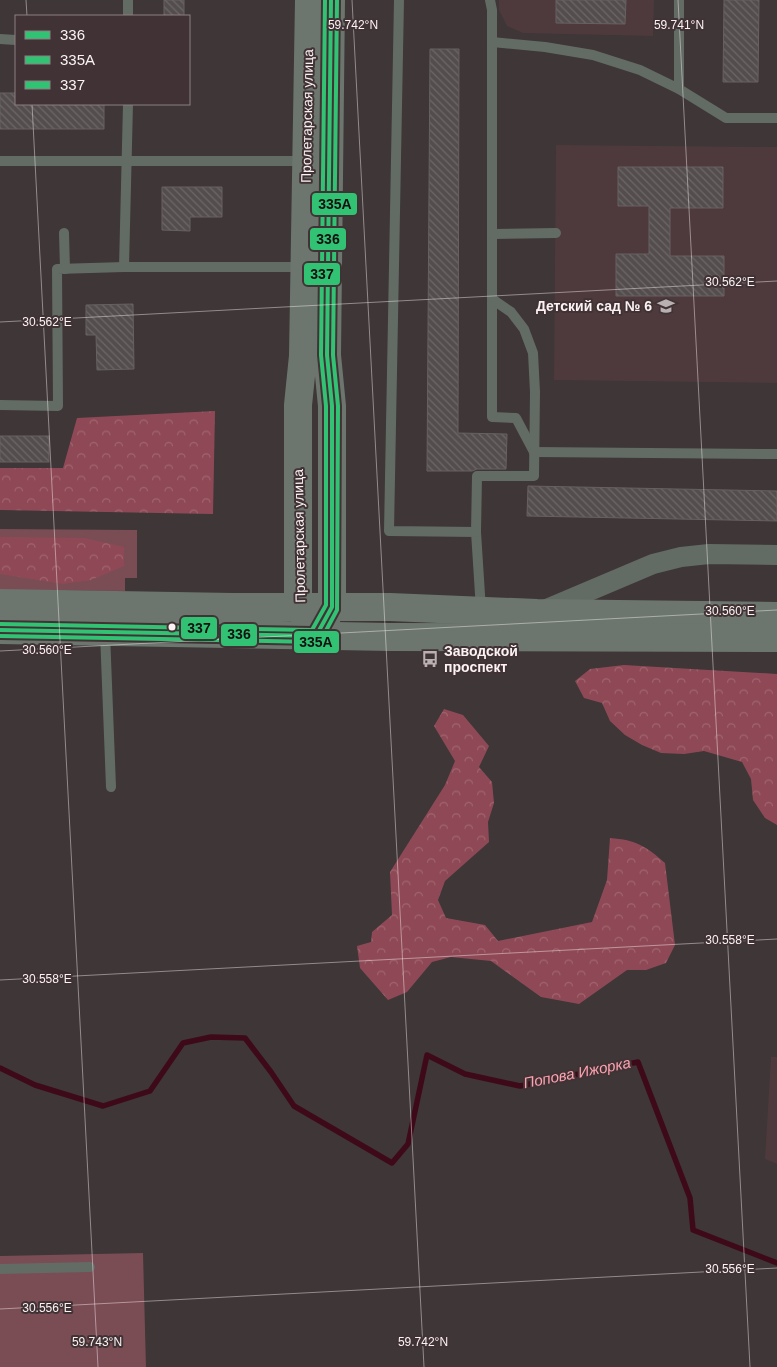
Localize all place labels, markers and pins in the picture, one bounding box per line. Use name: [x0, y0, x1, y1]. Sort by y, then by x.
school or university icon: Детский сад № 6: [656, 296, 676, 316]
place label: Детский сад № 6: [536, 298, 652, 314]
unlabelled marker: [167, 622, 177, 632]
place label: Заводской проспект: [444, 643, 518, 675]
bus stop icon: Заводской проспект: [420, 649, 440, 669]

